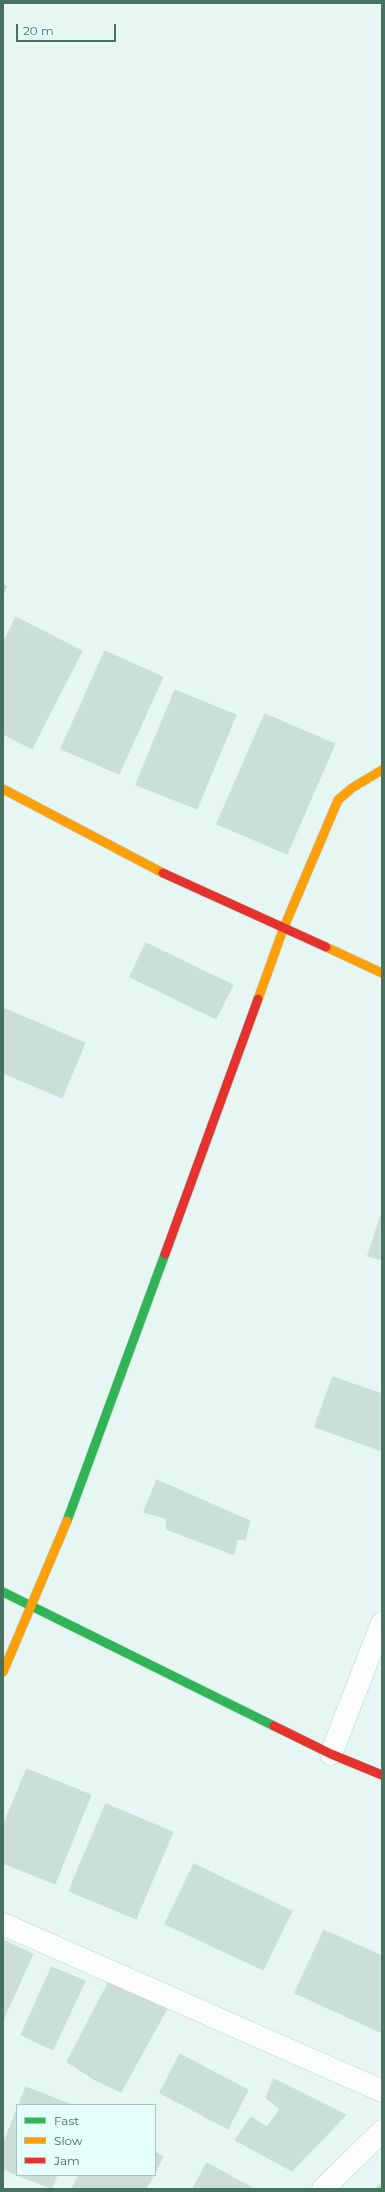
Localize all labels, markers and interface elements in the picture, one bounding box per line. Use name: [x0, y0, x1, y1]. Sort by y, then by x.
scale bar: [18, 16, 118, 42]
text: 20 m: [23, 23, 54, 38]
legend: [16, 2104, 156, 2176]
text: Fast: [54, 2113, 79, 2128]
text: Slow: [54, 2133, 83, 2148]
text: Jam: [54, 2153, 80, 2168]

